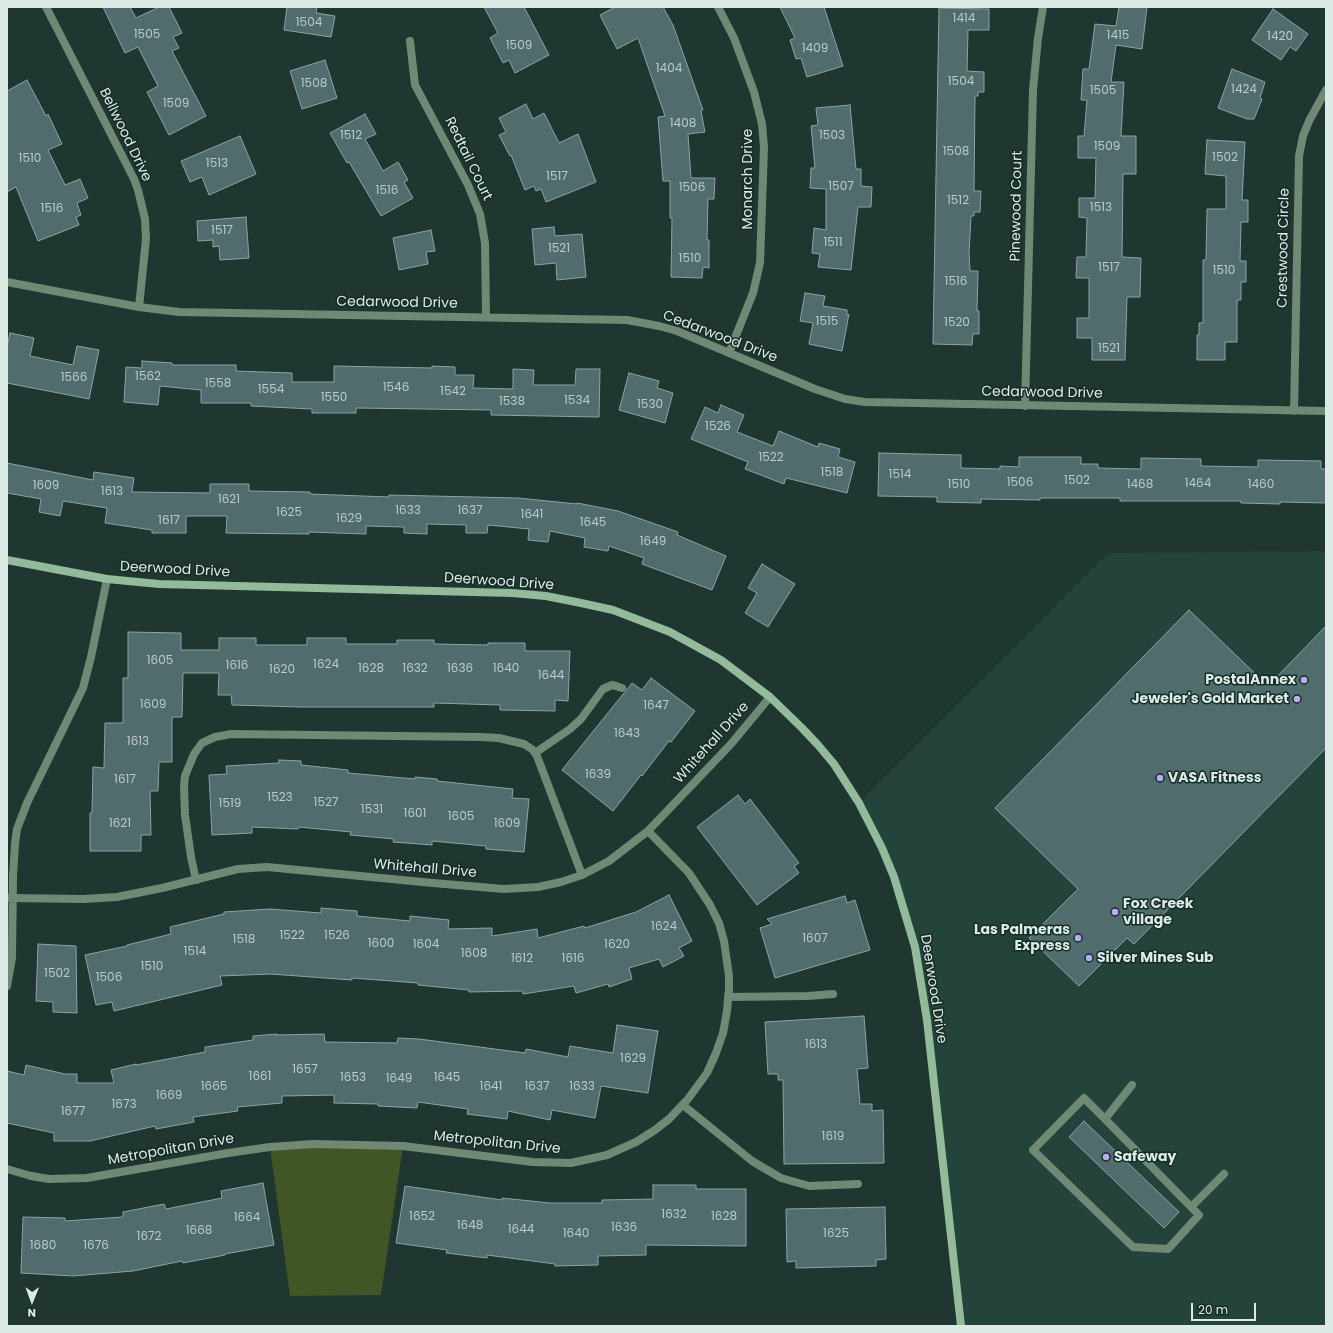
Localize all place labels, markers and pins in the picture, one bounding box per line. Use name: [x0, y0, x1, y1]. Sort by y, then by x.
place label: PostalAnnex: [1205, 672, 1296, 688]
marker: PostalAnnex: [1299, 675, 1309, 685]
place label: Jeweler's Gold Market: [1131, 691, 1289, 707]
marker: Jeweler's Gold Market: [1292, 694, 1302, 704]
place label: VASA Fitness: [1168, 770, 1262, 786]
marker: VASA Fitness: [1155, 773, 1165, 783]
place label: Fox Creek village: [1123, 896, 1193, 928]
marker: Fox Creek village: [1110, 907, 1120, 917]
place label: Las Palmeras Express: [974, 922, 1070, 954]
marker: Las Palmeras Express: [1073, 933, 1083, 943]
place label: Silver Mines Sub: [1097, 950, 1214, 966]
marker: Silver Mines Sub: [1084, 953, 1094, 963]
place label: Safeway: [1114, 1149, 1176, 1165]
marker: Safeway: [1101, 1152, 1111, 1162]

